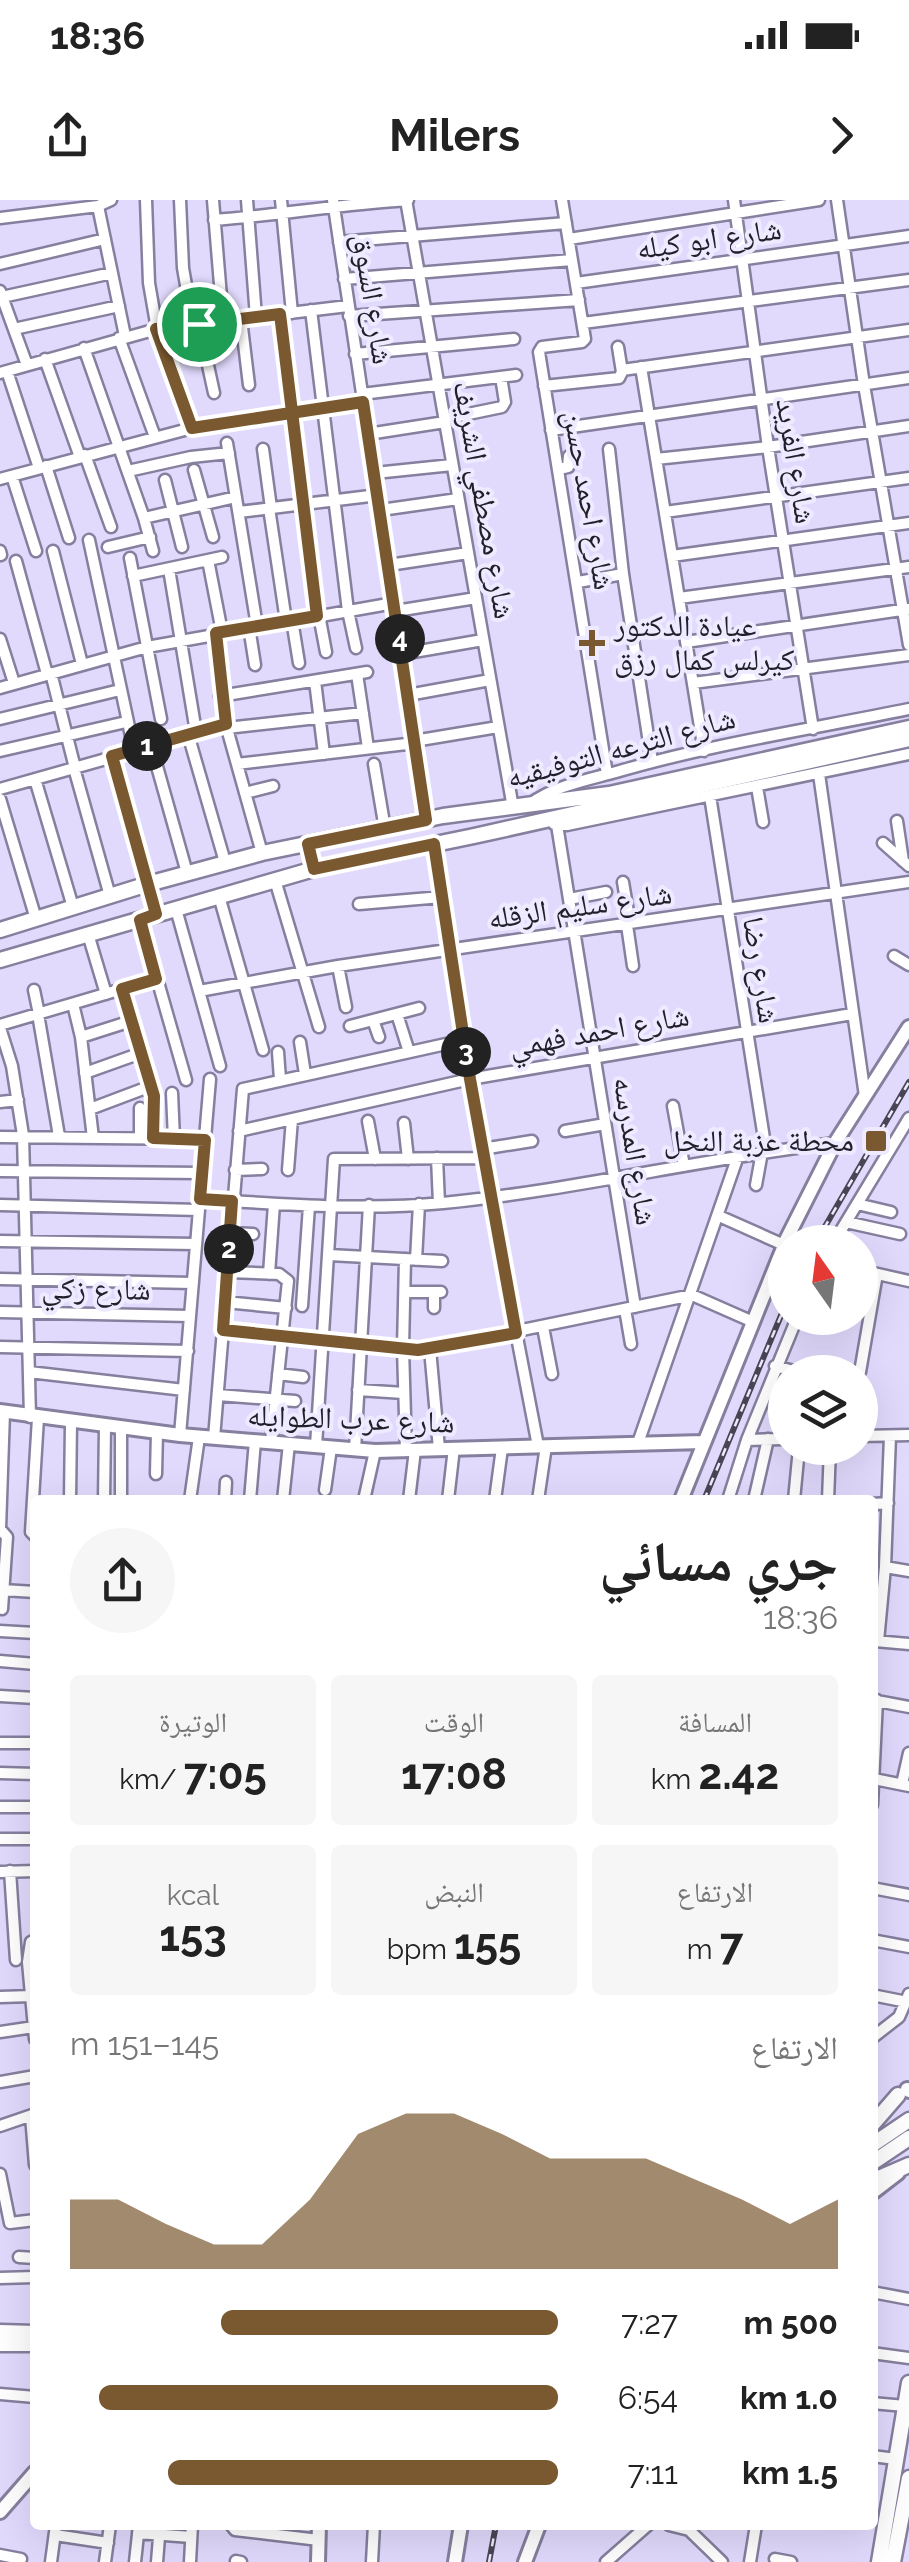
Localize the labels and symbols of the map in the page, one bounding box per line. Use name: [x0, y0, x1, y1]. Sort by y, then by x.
street label: شارع ابو كيله: [634, 211, 784, 268]
street label: شارع السوق: [344, 231, 401, 367]
pin: [157, 282, 242, 367]
street label: شارع مصطفي الشريف: [440, 378, 523, 623]
street label: شارع الفريد: [767, 396, 824, 526]
street label: شارع احمد حسن: [555, 407, 623, 593]
place label: عيادة الدكتور كيرلس كمال رزق: [613, 608, 794, 678]
pin: 4: [375, 614, 425, 664]
marker: عيادة الدكتور كيرلس كمال رزق: [579, 630, 605, 656]
street label: شارع الترعه التوفيقيه: [503, 700, 739, 797]
pin: 1: [122, 721, 172, 771]
street label: شارع سليم الزقله: [486, 875, 674, 939]
street label: شارع رضا: [734, 914, 787, 1026]
street label: شارع احمد فهمي: [506, 997, 693, 1070]
pin: 3: [441, 1027, 491, 1077]
street label: شارع المدرسه: [605, 1074, 664, 1228]
place label: محطة عزبة النخل: [664, 1123, 854, 1159]
marker: محطة عزبة النخل: [863, 1128, 889, 1154]
pin: 2: [204, 1224, 254, 1274]
north arrow: [768, 1225, 878, 1335]
street label: شارع زكي: [41, 1270, 151, 1314]
street label: شارع عرب الطوايله: [247, 1397, 455, 1442]

